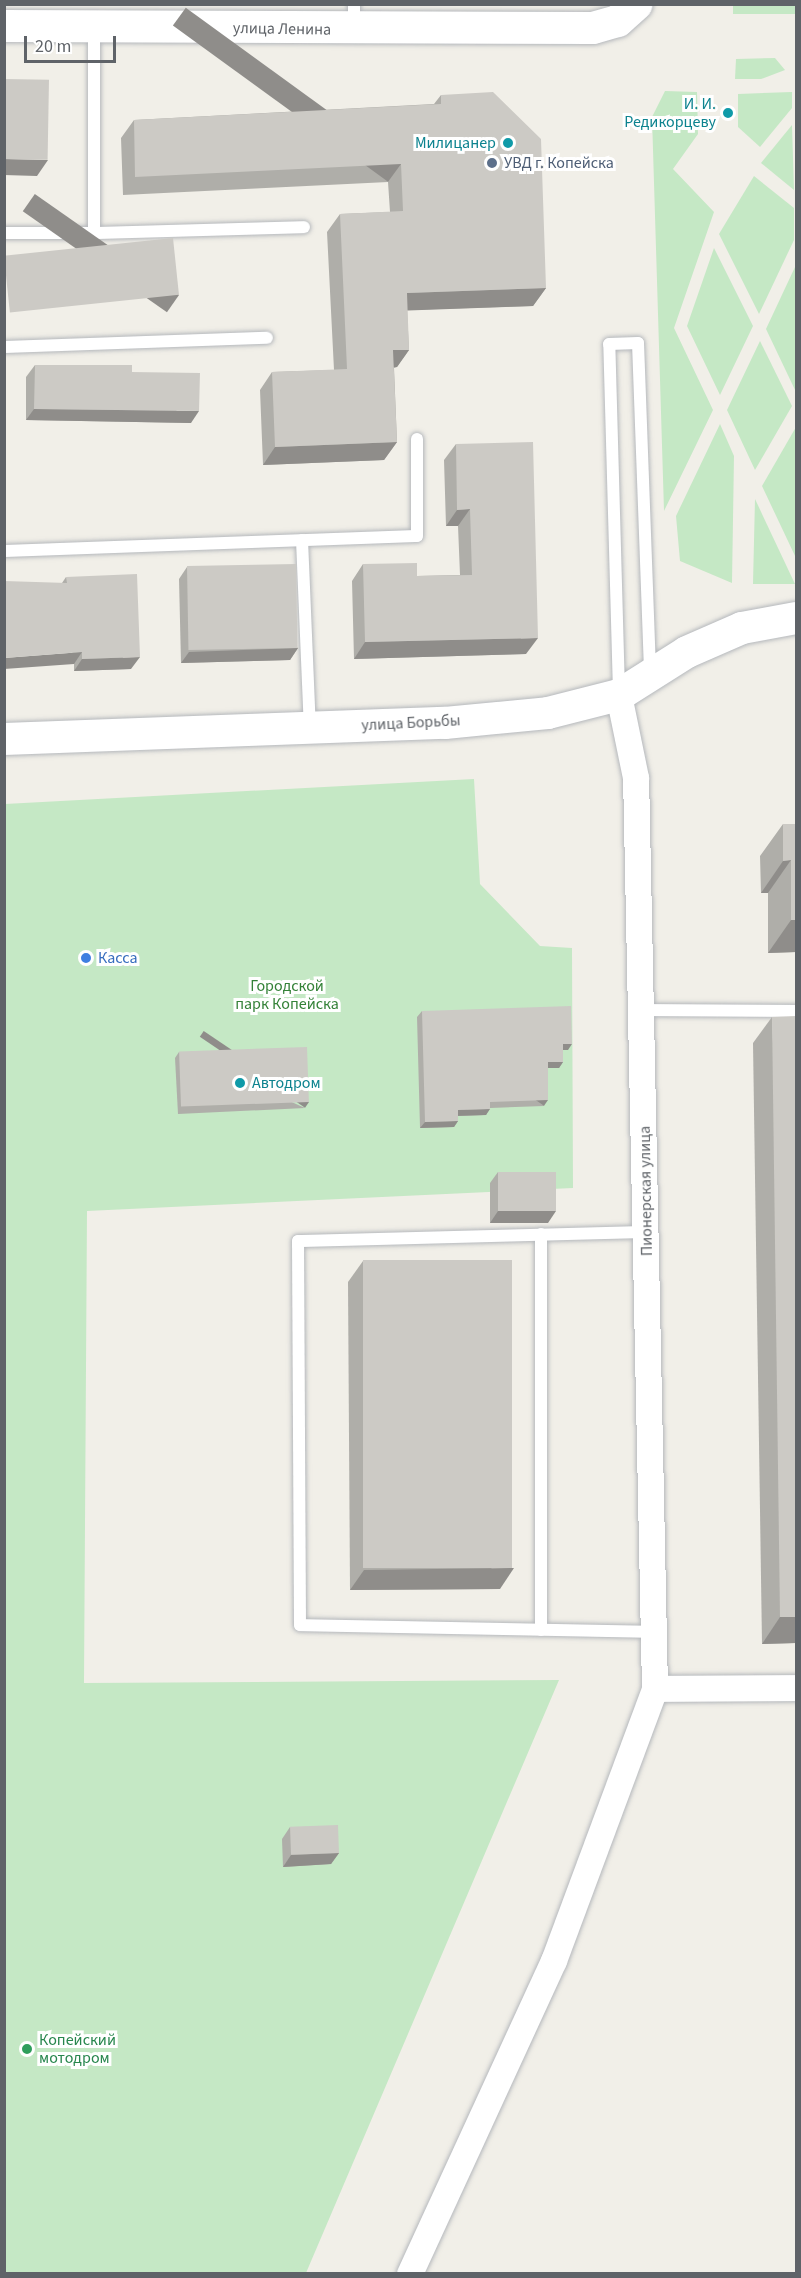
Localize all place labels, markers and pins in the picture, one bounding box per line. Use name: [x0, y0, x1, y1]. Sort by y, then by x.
place label: И. И. Редикорцеву: [624, 94, 716, 132]
marker: И. И. Редикорцеву: [721, 106, 735, 120]
place label: Милицанер: [415, 133, 496, 153]
marker: Милицанер: [501, 136, 515, 150]
place label: УВД г. Копейска: [504, 153, 614, 173]
marker: УВД г. Копейска: [485, 156, 499, 170]
place label: Касса: [98, 948, 137, 968]
marker: Касса: [79, 951, 93, 965]
place label: Автодром: [252, 1073, 321, 1093]
marker: Автодром: [233, 1076, 247, 1090]
place label: Копейский мотодром: [39, 2030, 116, 2068]
marker: Копейский мотодром: [20, 2042, 34, 2056]

